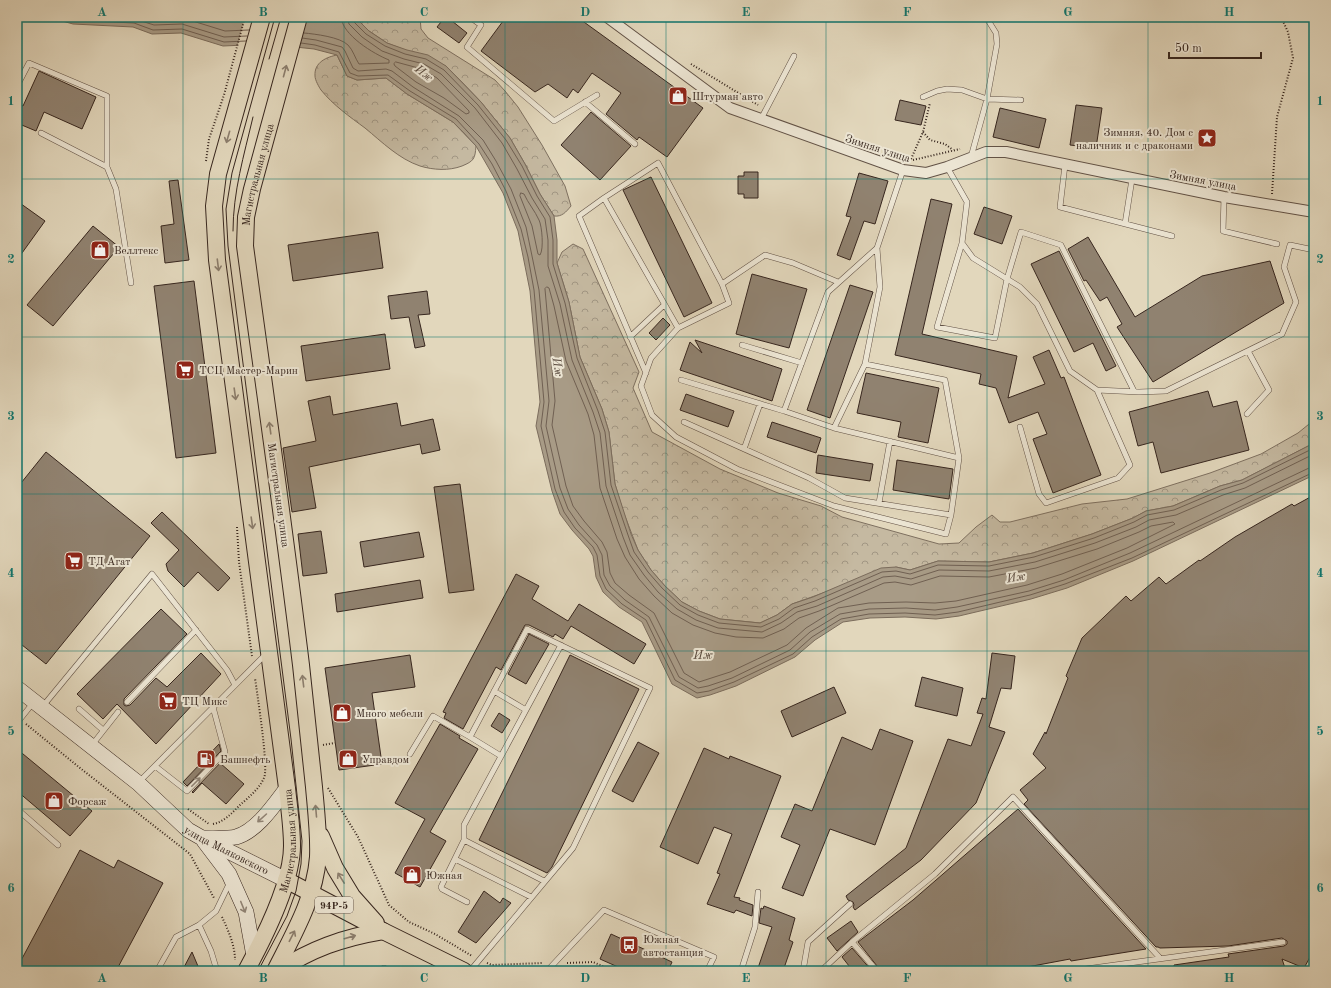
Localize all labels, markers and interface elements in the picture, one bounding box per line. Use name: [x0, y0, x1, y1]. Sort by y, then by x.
text: A: [97, 6, 107, 19]
text: B: [258, 6, 268, 19]
text: C: [420, 6, 428, 19]
text: D: [580, 6, 590, 19]
text: E: [742, 6, 751, 19]
text: F: [903, 6, 912, 19]
text: G: [1063, 6, 1073, 19]
text: H: [1224, 6, 1235, 19]
scale bar: [1169, 34, 1261, 60]
text: 50 m: [1175, 42, 1202, 55]
water label: Иж: [411, 62, 435, 85]
one-way arrow: [282, 64, 289, 77]
shop icon: Штурман авто: [667, 85, 689, 107]
place label: Штурман авто: [692, 92, 763, 103]
text: 1: [7, 95, 15, 108]
text: 1: [1316, 95, 1324, 108]
street label: Магистральная улица: [242, 122, 277, 226]
place icon: Зимняя, 40. Дом с наличник и с драконами: [1196, 127, 1218, 149]
place label: Зимняя, 40. Дом с наличник и с драконами: [1076, 128, 1193, 152]
one-way arrow: [224, 130, 231, 143]
street label: Зимняя улица: [844, 134, 912, 165]
street label: Зимняя улица: [1168, 170, 1238, 193]
shop icon: Веллтекс: [89, 239, 111, 261]
place label: Веллтекс: [114, 246, 159, 257]
text: 2: [7, 253, 15, 266]
text: 2: [1316, 253, 1324, 266]
one-way arrow: [214, 258, 221, 271]
water label: Иж: [549, 356, 564, 378]
supermarket icon: ТСЦ Мастер-Марин: [174, 359, 196, 381]
place label: ТСЦ Мастер-Марин: [199, 366, 298, 377]
one-way arrow: [231, 387, 239, 400]
text: 3: [7, 410, 15, 423]
text: 3: [1316, 410, 1324, 423]
one-way arrow: [266, 422, 274, 435]
street label: Магистральная улица: [265, 442, 290, 549]
one-way arrow: [248, 516, 256, 529]
supermarket icon: ТД Агат: [63, 550, 85, 572]
place label: ТД Агат: [88, 557, 131, 568]
text: 4: [7, 567, 15, 580]
text: 4: [1316, 567, 1324, 580]
water label: Иж: [1005, 570, 1027, 586]
water label: Иж: [692, 650, 713, 662]
one-way arrow: [299, 675, 306, 688]
supermarket icon: ТЦ Микс: [157, 690, 179, 712]
place label: ТЦ Микс: [182, 697, 227, 708]
shop icon: Много мебели: [331, 702, 353, 724]
place label: Много мебели: [356, 709, 423, 720]
text: 5: [7, 725, 15, 738]
text: 5: [1316, 725, 1324, 738]
fuel station icon: Башнефть: [195, 748, 217, 770]
shop icon: Управдом: [337, 748, 359, 770]
place label: Башнефть: [220, 755, 270, 766]
place label: Управдом: [362, 755, 409, 766]
one-way arrow: [191, 777, 201, 787]
street label: Магистральная улица: [279, 788, 299, 895]
shop icon: Форсаж: [43, 790, 65, 812]
place label: Форсаж: [68, 797, 107, 808]
one-way arrow: [313, 805, 320, 818]
one-way arrow: [257, 814, 268, 823]
street label: улица Маяковского: [181, 825, 270, 877]
shop icon: Южная: [401, 864, 423, 886]
place label: Южная: [426, 871, 462, 882]
one-way arrow: [337, 873, 345, 884]
text: 6: [7, 882, 15, 895]
text: 6: [1316, 882, 1324, 895]
road number: 94Р-5: [315, 897, 353, 913]
one-way arrow: [240, 901, 248, 913]
one-way arrow: [289, 930, 296, 942]
one-way arrow: [343, 933, 356, 940]
bus stop icon: Южная автостанция: [618, 934, 640, 956]
place label: Южная автостанция: [643, 935, 704, 959]
text: A: [97, 972, 107, 985]
text: B: [258, 972, 268, 985]
text: C: [420, 972, 428, 985]
text: D: [580, 972, 590, 985]
text: E: [742, 972, 751, 985]
text: F: [903, 972, 912, 985]
text: G: [1063, 972, 1073, 985]
text: H: [1224, 972, 1235, 985]

